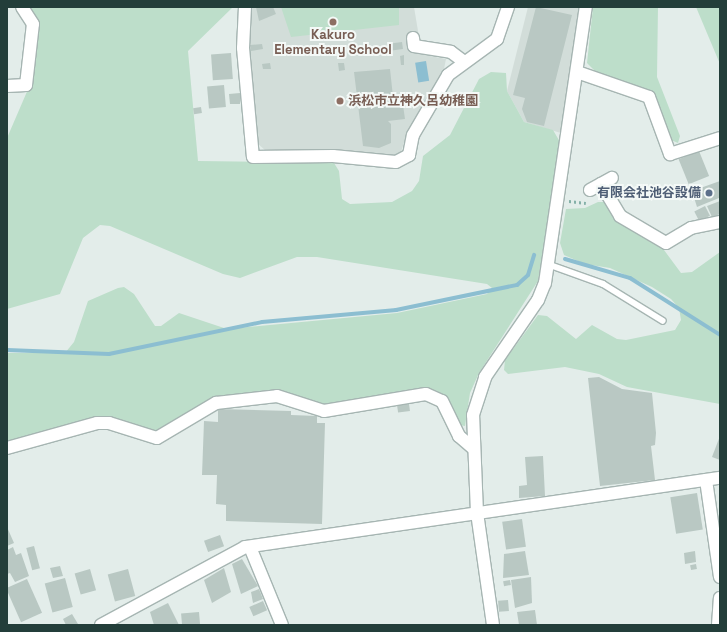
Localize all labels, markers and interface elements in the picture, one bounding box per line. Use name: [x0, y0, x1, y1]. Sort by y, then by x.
marker: Kakuro Elementary School: [328, 17, 338, 27]
place label: Kakuro Elementary School: [274, 28, 392, 59]
place label: 浜松市立神久呂幼稚園: [348, 93, 478, 109]
marker: 浜松市立神久呂幼稚園: [335, 96, 345, 106]
place label: 有限会社池谷設備: [597, 185, 701, 201]
marker: 有限会社池谷設備: [704, 188, 714, 198]

